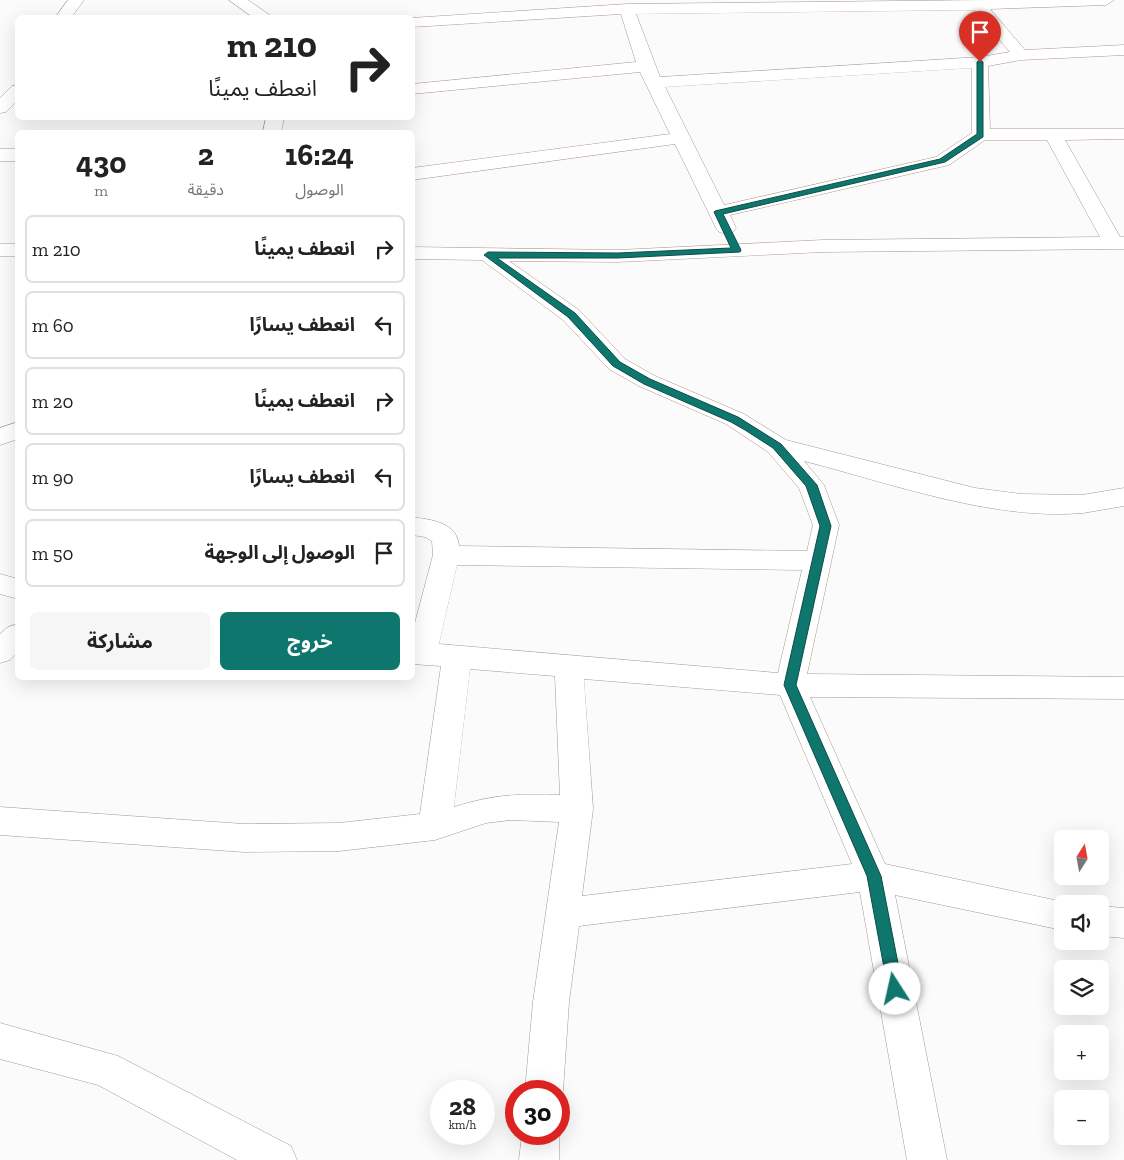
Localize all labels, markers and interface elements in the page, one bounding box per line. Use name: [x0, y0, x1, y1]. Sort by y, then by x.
pin: [959, 11, 1001, 62]
icon: arrive: [966, 18, 994, 46]
text: 210 m: [227, 24, 317, 66]
icon: right: [335, 35, 400, 100]
text: انعطف يمينًا: [208, 75, 317, 102]
text: 2: [198, 137, 214, 173]
text: 16:24: [285, 137, 354, 173]
text: 430: [76, 145, 126, 181]
text: دقيقة: [188, 180, 224, 199]
text: الوصول: [295, 180, 344, 199]
text: m: [94, 181, 108, 200]
icon: right: [370, 235, 398, 263]
text: انعطف يمينًا: [254, 237, 355, 260]
text: 210 m: [32, 238, 81, 261]
icon: left: [370, 311, 398, 339]
text: انعطف يسارًا: [249, 313, 355, 336]
text: 60 m: [32, 314, 74, 337]
icon: right: [370, 387, 398, 415]
text: انعطف يمينًا: [254, 389, 355, 412]
text: 20 m: [32, 390, 73, 413]
icon: left: [370, 463, 398, 491]
text: انعطف يسارًا: [249, 465, 355, 488]
text: 90 m: [32, 466, 74, 489]
icon: arrive: [370, 539, 398, 567]
text: الوصول إلى الوجهة: [204, 541, 355, 564]
text: 50 m: [32, 542, 73, 565]
button: مشاركة: [30, 612, 210, 670]
button: خروج: [220, 612, 400, 670]
north arrow: [1054, 830, 1109, 885]
map controls: [1054, 830, 1109, 1145]
button: sound: [1054, 895, 1109, 950]
button: layers: [1054, 960, 1109, 1015]
position arrow: [868, 962, 920, 1014]
button: +: [1054, 1025, 1109, 1080]
speed limit sign: 30: [505, 1080, 570, 1145]
button: −: [1054, 1090, 1109, 1145]
text: 28: [449, 1091, 476, 1121]
text: km/h: [449, 1118, 476, 1132]

